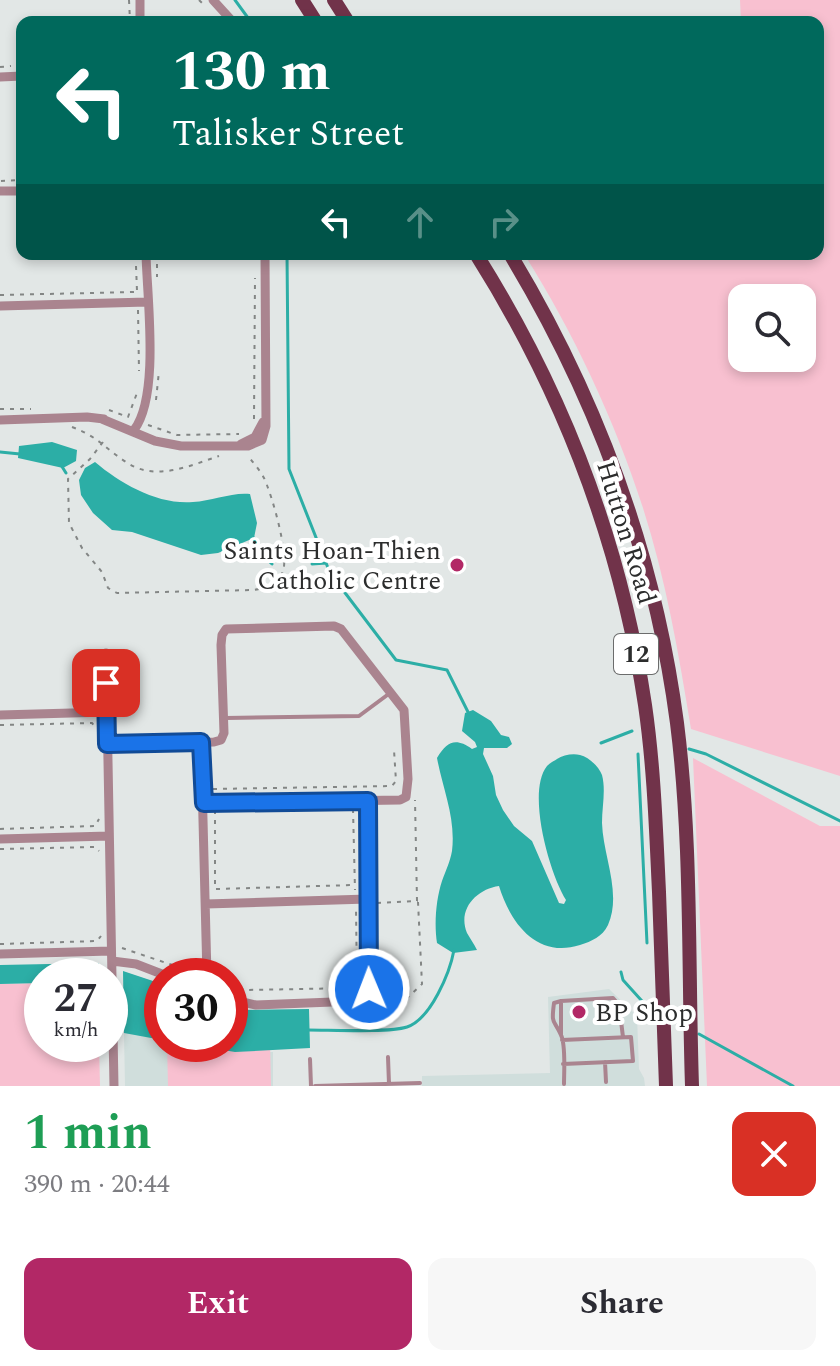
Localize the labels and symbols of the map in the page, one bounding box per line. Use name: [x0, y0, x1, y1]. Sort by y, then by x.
street label: Hutton Road: [585, 456, 667, 609]
place label: Saints Hoan-Thien Catholic Centre: [224, 531, 441, 601]
marker: Saints Hoan-Thien Catholic Centre: [448, 556, 466, 574]
road number: 12: [614, 634, 658, 674]
pin: [72, 649, 140, 717]
position arrow: [327, 947, 411, 1031]
speed limit sign: 30: [144, 958, 248, 1062]
place label: BP Shop: [595, 993, 693, 1033]
marker: BP Shop: [570, 1003, 588, 1021]

